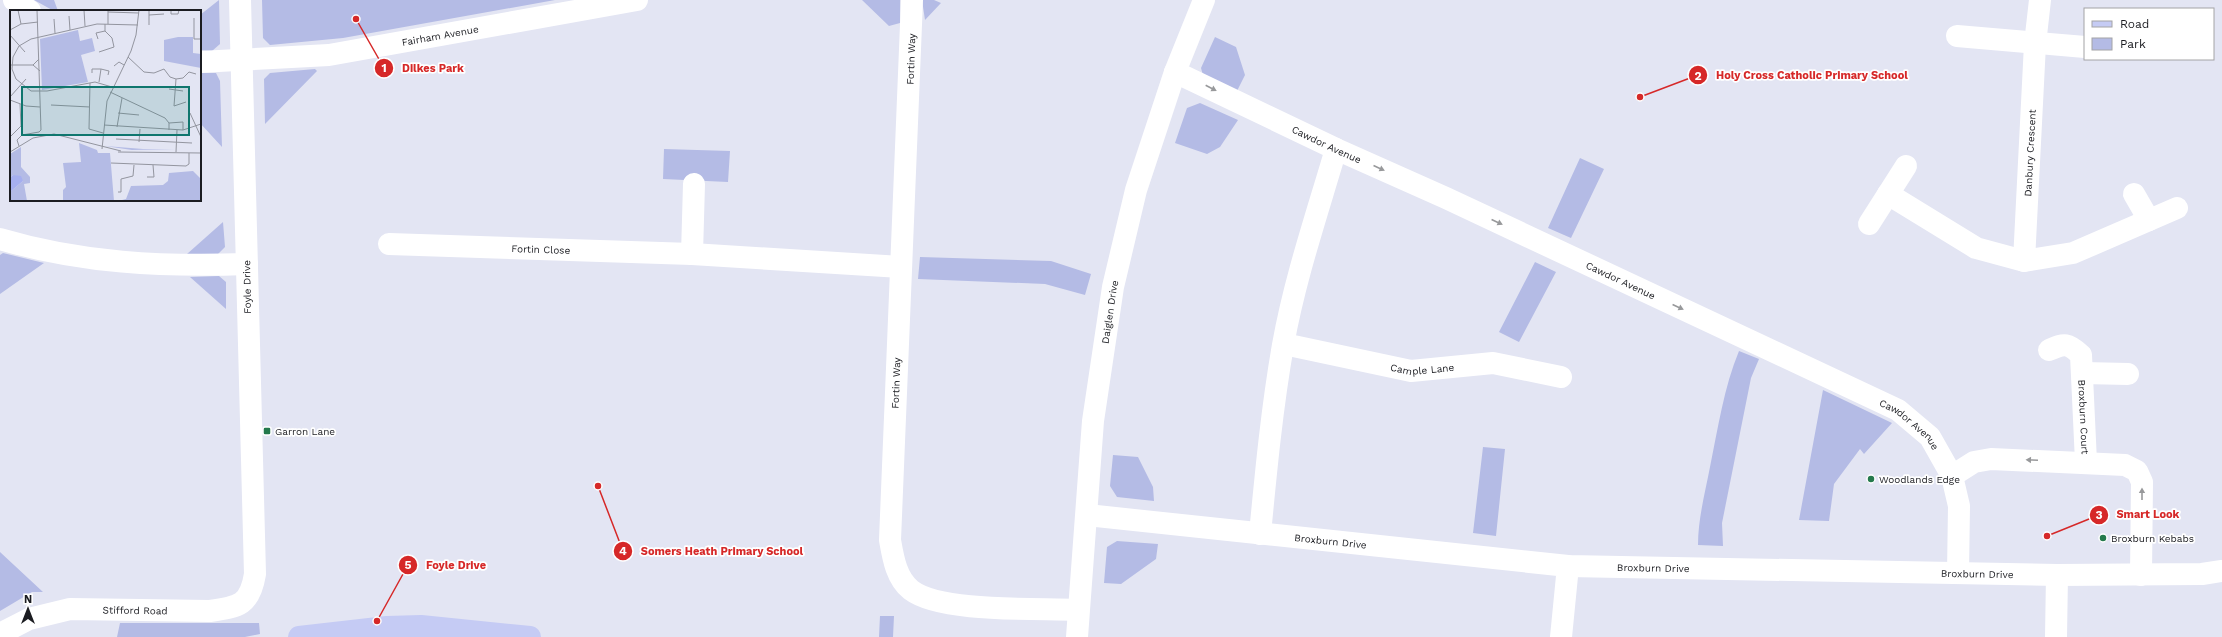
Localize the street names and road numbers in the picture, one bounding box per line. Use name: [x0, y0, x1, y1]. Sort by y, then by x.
street label: Fairham Avenue: [401, 23, 480, 47]
street label: Fortin Way: [905, 32, 917, 85]
street label: Danbury Crescent: [2022, 108, 2038, 197]
street label: Cawdor Avenue: [1290, 123, 1363, 165]
street label: Fortin Close: [511, 243, 571, 255]
street label: Cawdor Avenue: [1584, 259, 1657, 301]
street label: Foyle Drive: [241, 260, 253, 314]
street label: Daiglen Drive: [1099, 279, 1120, 344]
street label: Fortin Way: [890, 356, 902, 409]
street label: Cample Lane: [1389, 361, 1455, 377]
street label: Broxburn Court: [2077, 379, 2091, 455]
street label: Cawdor Avenue: [1878, 397, 1942, 452]
street label: Broxburn Drive: [1294, 532, 1368, 550]
street label: Broxburn Drive: [1617, 561, 1690, 574]
street label: Broxburn Drive: [1941, 567, 2014, 580]
street label: Stifford Road: [103, 604, 168, 616]

